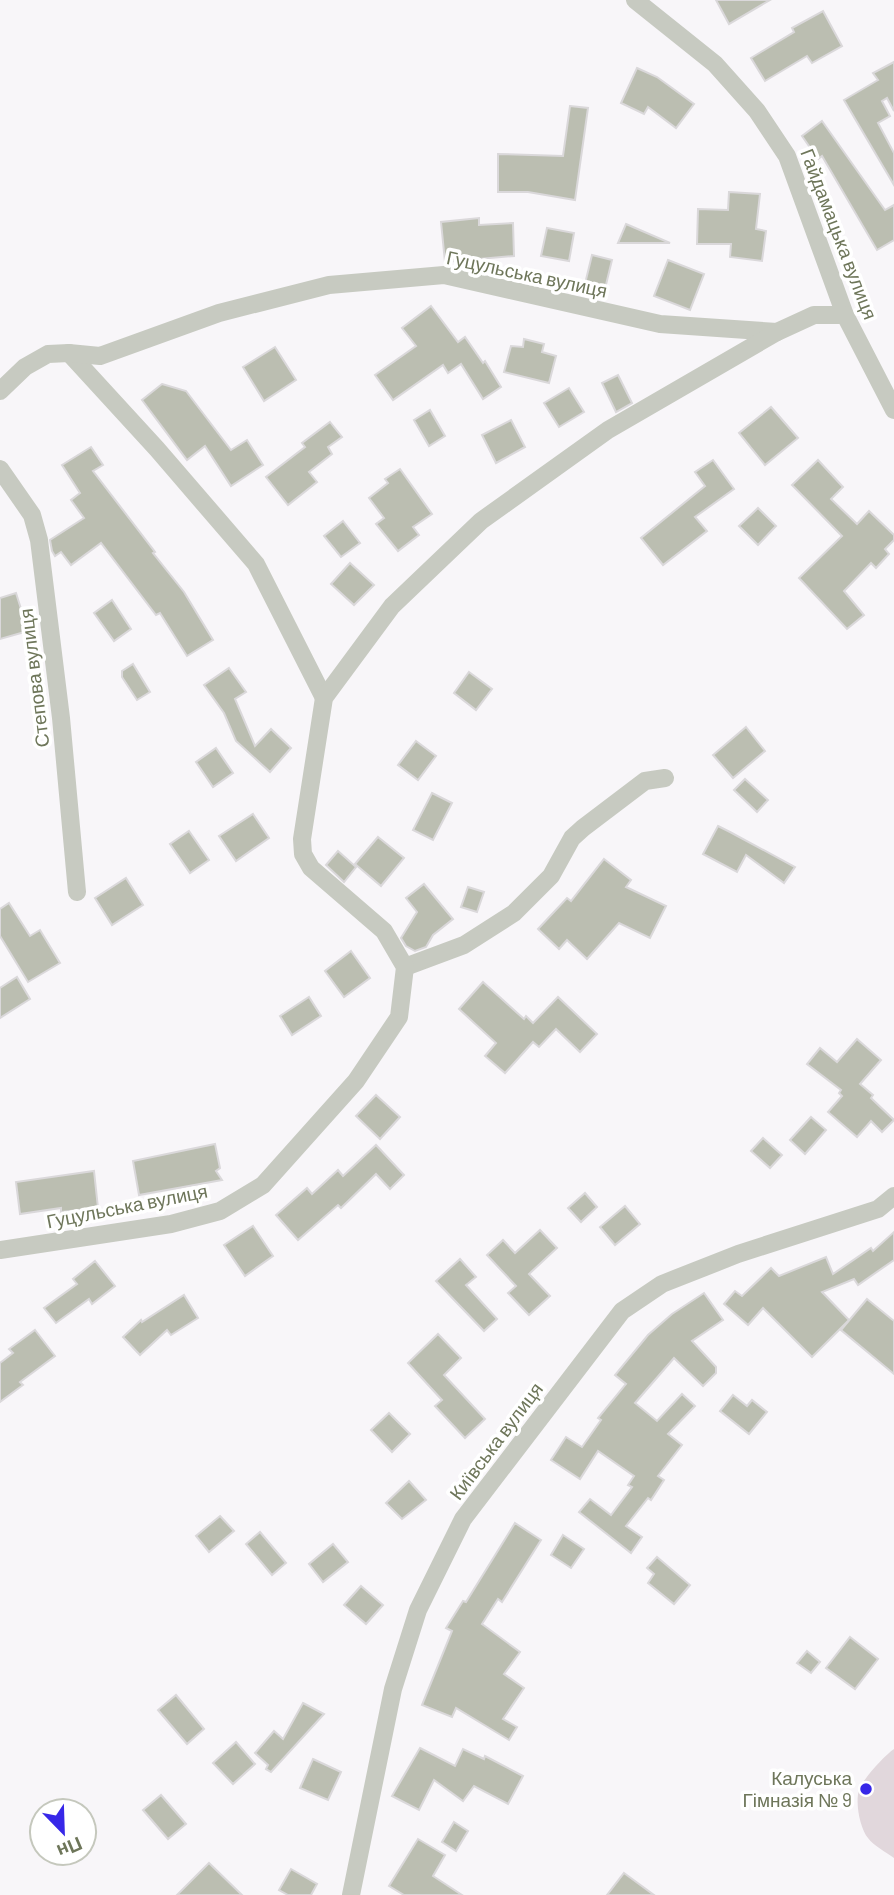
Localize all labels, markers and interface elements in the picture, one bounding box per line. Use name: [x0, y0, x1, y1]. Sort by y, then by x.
street label: Гайдамацька вулиця: [796, 145, 883, 323]
street label: Гуцульська вулиця: [445, 245, 610, 302]
street label: Степова вулиця: [14, 607, 53, 749]
street label: Гуцульська вулиця: [44, 1179, 209, 1232]
street label: Київська вулиця: [444, 1377, 547, 1504]
place label: Калуська Гімназія № 9: [742, 1766, 852, 1811]
marker: Калуська Гімназія № 9: [858, 1781, 874, 1797]
north arrow: [28, 1797, 98, 1867]
text: Пн: [54, 1833, 86, 1864]

